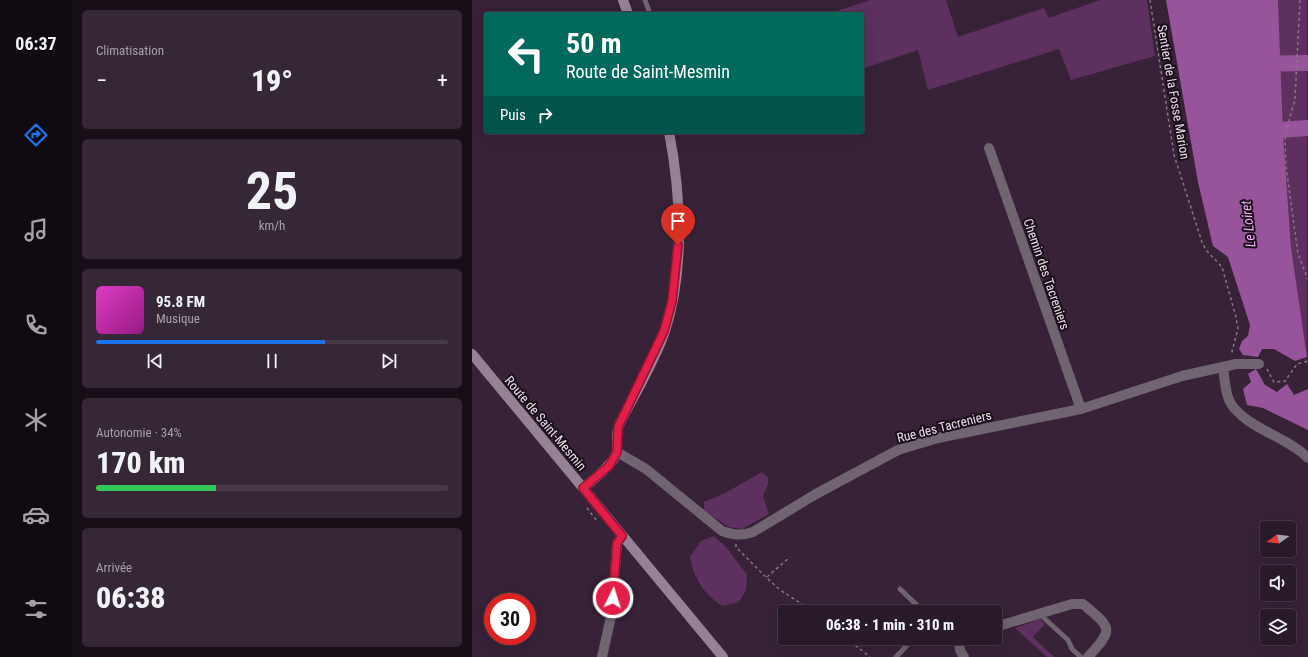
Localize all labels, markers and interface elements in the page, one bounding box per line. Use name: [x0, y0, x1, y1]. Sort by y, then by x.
street label: Sentier de la Fosse Marion: [1154, 24, 1193, 160]
text: 50 m: [566, 27, 622, 60]
icon: left: [500, 28, 552, 80]
text: 06:37: [15, 33, 57, 54]
text: Climatisation: [96, 43, 164, 58]
text: Route de Saint-Mesmin: [566, 61, 730, 82]
text: 19°: [251, 63, 293, 98]
text: −: [96, 68, 107, 93]
text: +: [437, 68, 448, 93]
icon: right: [534, 104, 556, 126]
text: Puis: [500, 106, 526, 124]
icon: directions: [22, 121, 50, 149]
text: 25: [246, 161, 298, 222]
water label: Le Loiret: [1237, 199, 1258, 248]
pin: [661, 204, 695, 245]
icon: arrive: [667, 210, 689, 232]
icon: music: [22, 216, 50, 244]
street label: Chemin des Tacreniers: [1020, 217, 1073, 332]
text: km/h: [259, 218, 285, 233]
text: 95.8 FM: [156, 293, 205, 311]
icon: phone: [22, 311, 50, 339]
text: Musique: [156, 311, 200, 326]
icon: previous: [144, 350, 166, 372]
icon: pause: [261, 350, 283, 372]
icon: next: [378, 350, 400, 372]
street label: Route de Saint-Mesmin: [502, 373, 589, 473]
icon: climate: [22, 406, 50, 434]
street label: Rue des Tacreniers: [895, 407, 993, 445]
text: Autonomie · 34%: [96, 425, 182, 440]
text: 170 km: [96, 445, 185, 480]
icon: car: [22, 501, 50, 529]
north arrow: [1260, 521, 1296, 557]
map controls: [1260, 521, 1296, 645]
text: Arrivée: [96, 560, 132, 575]
button: sound: [1260, 565, 1296, 601]
position arrow: [592, 577, 634, 619]
text: 06:38: [96, 580, 165, 615]
speed limit sign: 30: [484, 593, 536, 645]
icon: filters: [22, 595, 50, 623]
button: layers: [1260, 609, 1296, 645]
text: 06:38 · 1 min · 310 m: [826, 616, 954, 634]

